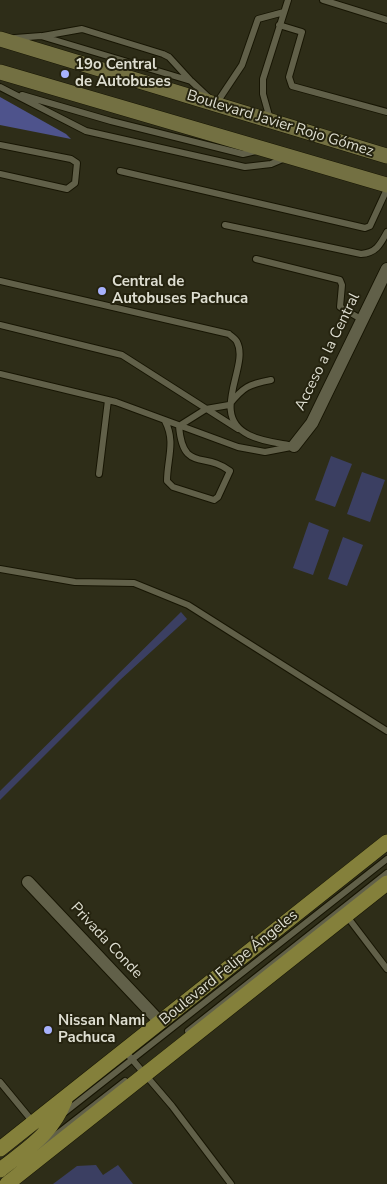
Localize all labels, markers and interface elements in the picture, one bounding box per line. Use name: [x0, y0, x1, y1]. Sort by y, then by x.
place label: 19o Central de Autobuses: [75, 56, 171, 91]
marker: 19o Central de Autobuses: [59, 68, 71, 80]
street label: Boulevard Javier Rojo Gómez: [184, 87, 376, 161]
place label: Central de Autobuses Pachuca: [112, 273, 248, 308]
marker: Central de Autobuses Pachuca: [96, 285, 108, 297]
street label: Acceso a la Central: [292, 290, 364, 414]
street label: Privada Conde: [66, 899, 146, 983]
street label: Boulevard Felipe Ángeles: [156, 907, 302, 1029]
place label: Nissan Nami Pachuca: [58, 1012, 145, 1047]
marker: Nissan Nami Pachuca: [42, 1024, 54, 1036]

